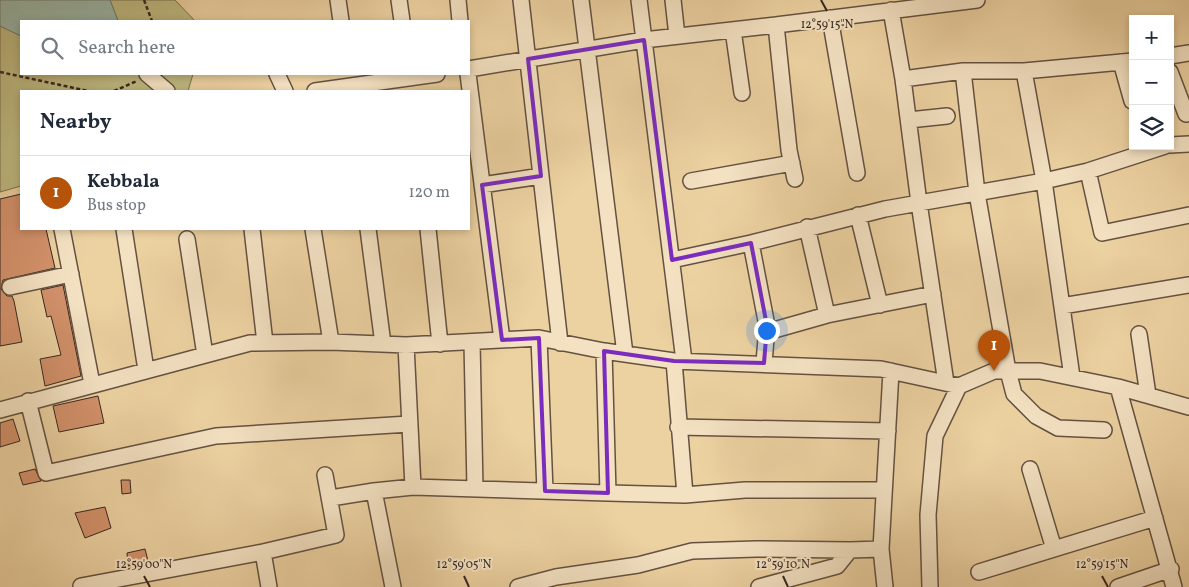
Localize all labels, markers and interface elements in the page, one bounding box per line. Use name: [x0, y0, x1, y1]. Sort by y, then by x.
map controls: [1129, 15, 1174, 150]
button: +: [1129, 15, 1174, 60]
text: 12°59'15"N: [801, 17, 853, 33]
search box: [20, 20, 470, 75]
icon: search: [38, 34, 66, 62]
text: Search here: [78, 35, 175, 61]
button: −: [1129, 60, 1174, 105]
button: layers: [1129, 105, 1174, 150]
text: Nearby: [40, 108, 111, 137]
text: Kebbala: [87, 169, 160, 195]
text: 1: [53, 182, 59, 204]
text: 120 m: [408, 182, 450, 204]
text: Bus stop: [87, 195, 146, 217]
your location: [754, 318, 780, 344]
pin: 1: [978, 330, 1010, 371]
text: 12°59'00"N: [116, 557, 172, 573]
text: 12°59'05"N: [437, 557, 492, 573]
text: 12°59'10"N: [756, 557, 810, 573]
text: 12°59'15"N: [1076, 557, 1128, 573]

